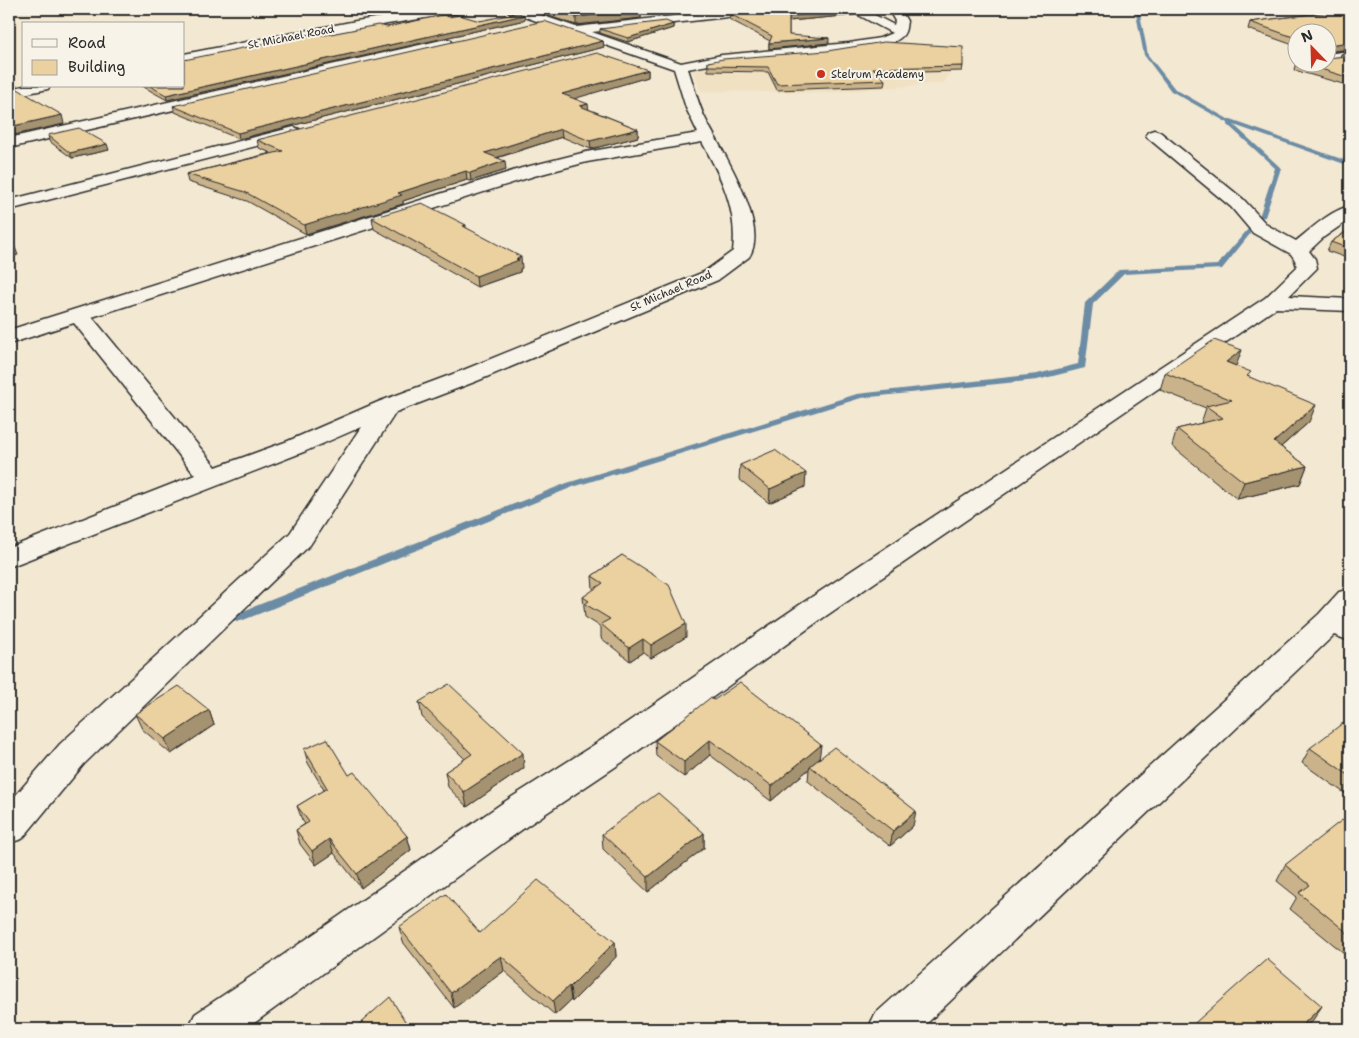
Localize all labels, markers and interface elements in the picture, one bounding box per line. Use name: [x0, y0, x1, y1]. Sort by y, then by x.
street label: St Michael Road: [246, 21, 336, 53]
legend: [22, 22, 185, 88]
north arrow: [1286, 22, 1336, 72]
text: N: [1298, 26, 1316, 46]
text: Road: [68, 33, 106, 53]
text: Building: [68, 57, 125, 77]
place label: Stelrum Academy: [831, 67, 924, 82]
marker: Stelrum Academy: [815, 68, 827, 80]
street label: St Michael Road: [628, 267, 714, 315]

